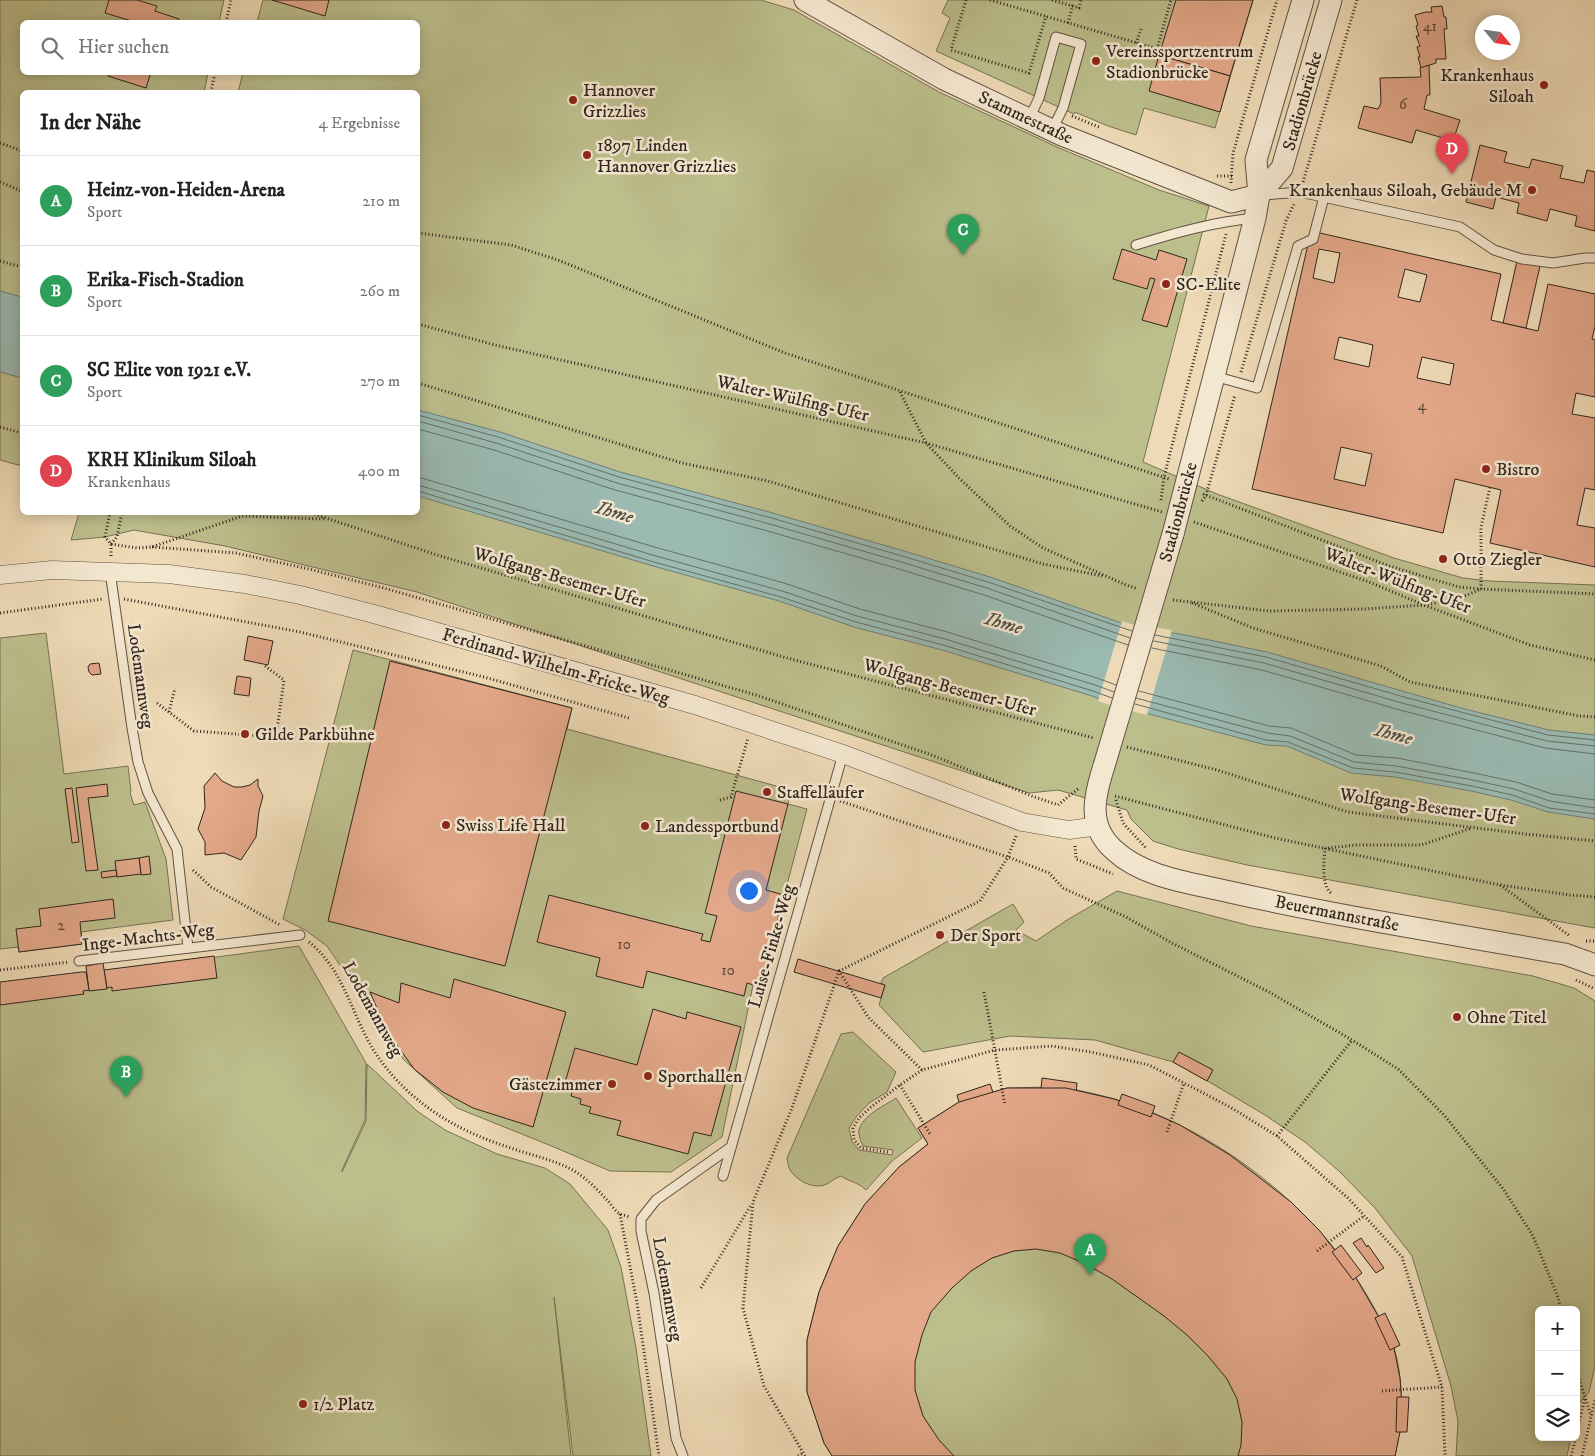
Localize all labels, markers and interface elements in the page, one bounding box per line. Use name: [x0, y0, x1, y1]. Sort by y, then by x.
north arrow: [1475, 15, 1520, 60]
house number: 41: [1423, 17, 1437, 36]
search box: [20, 20, 420, 75]
icon: search: [38, 34, 66, 62]
text: Hier suchen: [78, 36, 169, 59]
place label: Vereinssportzentrum Stadionbrücke: [1105, 41, 1254, 84]
street label: Stadionbrücke: [1278, 49, 1328, 154]
marker: Vereinssportzentrum Stadionbrücke: [1090, 55, 1102, 67]
place label: Krankenhaus Siloah: [1440, 65, 1535, 108]
marker: Krankenhaus Siloah: [1538, 79, 1550, 91]
place label: Hannover Grizzlies: [583, 80, 656, 123]
street label: Stammestraße: [975, 86, 1076, 149]
marker: Hannover Grizzlies: [567, 94, 579, 106]
house number: 6: [1399, 95, 1408, 114]
text: In der Nähe: [40, 110, 141, 136]
text: 4 Ergebnisse: [318, 113, 400, 133]
pin: D: [1436, 133, 1468, 174]
place label: 1897 Linden Hannover Grizzlies: [597, 135, 736, 178]
marker: 1897 Linden Hannover Grizzlies: [581, 149, 593, 161]
text: Heinz-von-Heiden-Arena: [87, 179, 285, 202]
place label: Krankenhaus Siloah, Gebäude M: [1289, 180, 1522, 202]
marker: Krankenhaus Siloah, Gebäude M: [1526, 184, 1538, 196]
text: A: [51, 191, 61, 211]
text: 210 m: [362, 191, 400, 211]
text: Sport: [87, 202, 122, 222]
pin: C: [947, 214, 979, 255]
text: Erika-Fisch-Stadion: [87, 269, 244, 292]
place label: SC-Elite: [1176, 274, 1241, 296]
marker: SC-Elite: [1160, 278, 1172, 290]
text: B: [51, 281, 61, 301]
text: 260 m: [360, 281, 400, 301]
text: Sport: [87, 292, 122, 312]
text: SC Elite von 1921 e.V.: [87, 359, 251, 382]
text: C: [51, 371, 61, 391]
text: 270 m: [360, 371, 400, 391]
street label: Walter-Wülfing-Ufer: [714, 371, 871, 427]
text: Sport: [87, 382, 122, 402]
house number: 4: [1418, 396, 1427, 415]
text: KRH Klinikum Siloah: [87, 449, 256, 472]
place label: Bistro: [1496, 459, 1539, 481]
street label: Stadionbrücke: [1155, 460, 1203, 565]
text: D: [50, 461, 62, 481]
text: 400 m: [358, 461, 400, 481]
marker: Bistro: [1480, 463, 1492, 475]
text: Krankenhaus: [87, 472, 170, 492]
water label: Ihme: [592, 496, 636, 529]
street label: Wolfgang-Besemer-Ufer: [470, 543, 649, 613]
street label: Walter-Wülfing-Ufer: [1320, 543, 1474, 619]
place label: Otto Ziegler: [1453, 549, 1542, 571]
marker: Otto Ziegler: [1437, 553, 1449, 565]
water label: Ihme: [981, 607, 1025, 640]
street label: Lodemannweg: [122, 622, 158, 730]
street label: Ferdinand-Wilhelm-Fricke-Weg: [440, 624, 672, 710]
street label: Wolfgang-Besemer-Ufer: [860, 654, 1039, 722]
water label: Ihme: [1371, 718, 1415, 751]
place label: Gilde Parkbühne: [255, 724, 375, 746]
marker: Gilde Parkbühne: [239, 728, 251, 740]
place label: Staffelläufer: [777, 782, 865, 804]
street label: Wolfgang-Besemer-Ufer: [1337, 784, 1518, 830]
marker: Staffelläufer: [761, 786, 773, 798]
place label: Swiss Life Hall: [456, 815, 566, 837]
place label: Landessportbund: [655, 816, 779, 838]
marker: Swiss Life Hall: [440, 819, 452, 831]
marker: Landessportbund: [639, 820, 651, 832]
your location: [736, 878, 762, 904]
street label: Luise-Finke-Weg: [744, 882, 800, 1011]
street label: Beuermannstraße: [1273, 891, 1401, 937]
house number: 2: [57, 916, 65, 935]
street label: Inge-Machts-Weg: [81, 919, 215, 957]
place label: Der Sport: [950, 925, 1021, 947]
marker: Der Sport: [934, 929, 946, 941]
house number: 10: [617, 935, 631, 954]
street label: Lodemannweg: [337, 958, 407, 1061]
house number: 10: [721, 961, 735, 980]
place label: Ohne Titel: [1467, 1007, 1547, 1029]
marker: Ohne Titel: [1451, 1011, 1463, 1023]
pin: B: [110, 1056, 142, 1097]
place label: Sporthallen: [658, 1066, 743, 1088]
marker: Sporthallen: [642, 1070, 654, 1082]
place label: Gästezimmer: [509, 1074, 602, 1096]
marker: Gästezimmer: [606, 1078, 618, 1090]
pin: A: [1074, 1234, 1106, 1275]
street label: Lodemannweg: [647, 1235, 687, 1343]
map controls: [1535, 1306, 1580, 1441]
button: +: [1535, 1306, 1580, 1351]
button: −: [1535, 1351, 1580, 1396]
place label: 1/2 Platz: [313, 1394, 374, 1416]
button: layers: [1535, 1396, 1580, 1441]
marker: 1/2 Platz: [297, 1398, 309, 1410]

